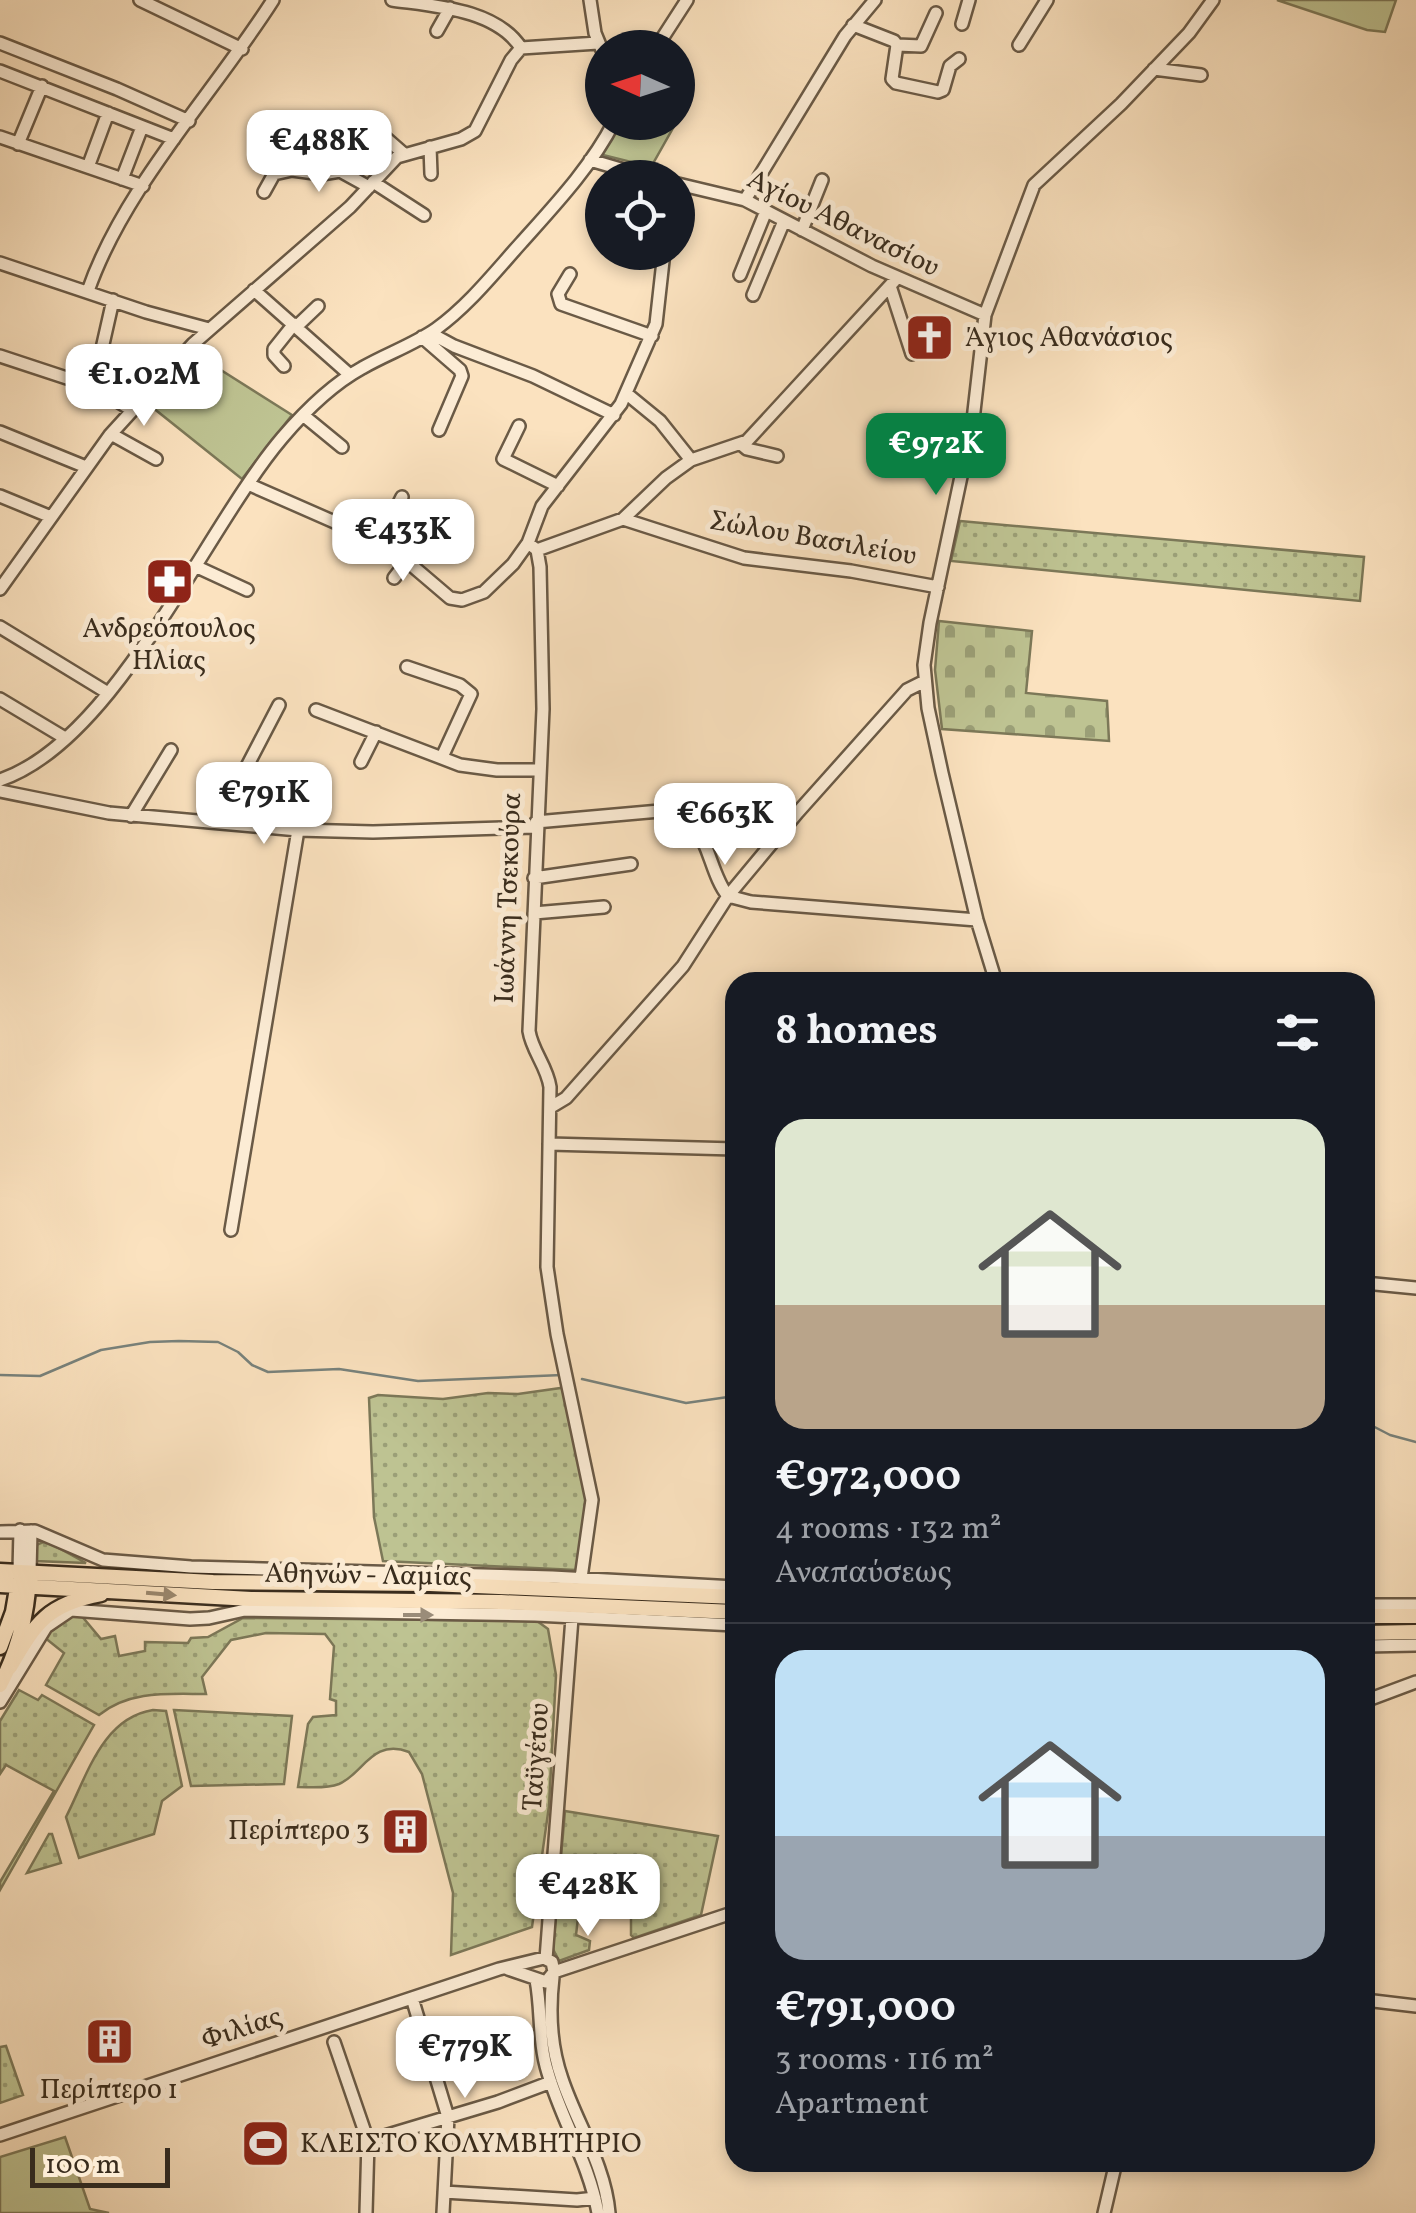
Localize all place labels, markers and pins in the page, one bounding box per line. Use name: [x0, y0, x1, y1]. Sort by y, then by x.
pin: €488K: [249, 110, 389, 195]
church icon: Άγιος Αθανάσιος: [904, 312, 956, 364]
place label: Άγιος Αθανάσιος: [965, 319, 1173, 358]
pin: €1.02M: [63, 344, 225, 429]
pin: €972K: [866, 413, 1006, 498]
pin: €433K: [333, 499, 473, 584]
pharmacy icon: Ανδρεόπουλος Ηλίας: [143, 555, 195, 607]
place label: Ανδρεόπουλος Ηλίας: [82, 610, 256, 681]
pin: €791K: [194, 762, 334, 847]
pin: €663K: [655, 783, 795, 868]
building icon: Περίπτερο 3: [379, 1805, 431, 1857]
place label: Περίπτερο 3: [228, 1812, 370, 1851]
pin: €428K: [518, 1854, 658, 1939]
building icon: Περίπτερο 1: [83, 2016, 135, 2068]
pin: €779K: [395, 2016, 535, 2101]
place label: Περίπτερο 1: [40, 2071, 178, 2110]
sports icon: ΚΛΕΙΣΤΟ ΚΟΛΥΜΒΗΤΗΡΙΟ: [239, 2118, 291, 2170]
place label: ΚΛΕΙΣΤΟ ΚΟΛΥΜΒΗΤΗΡΙΟ: [300, 2125, 641, 2164]

